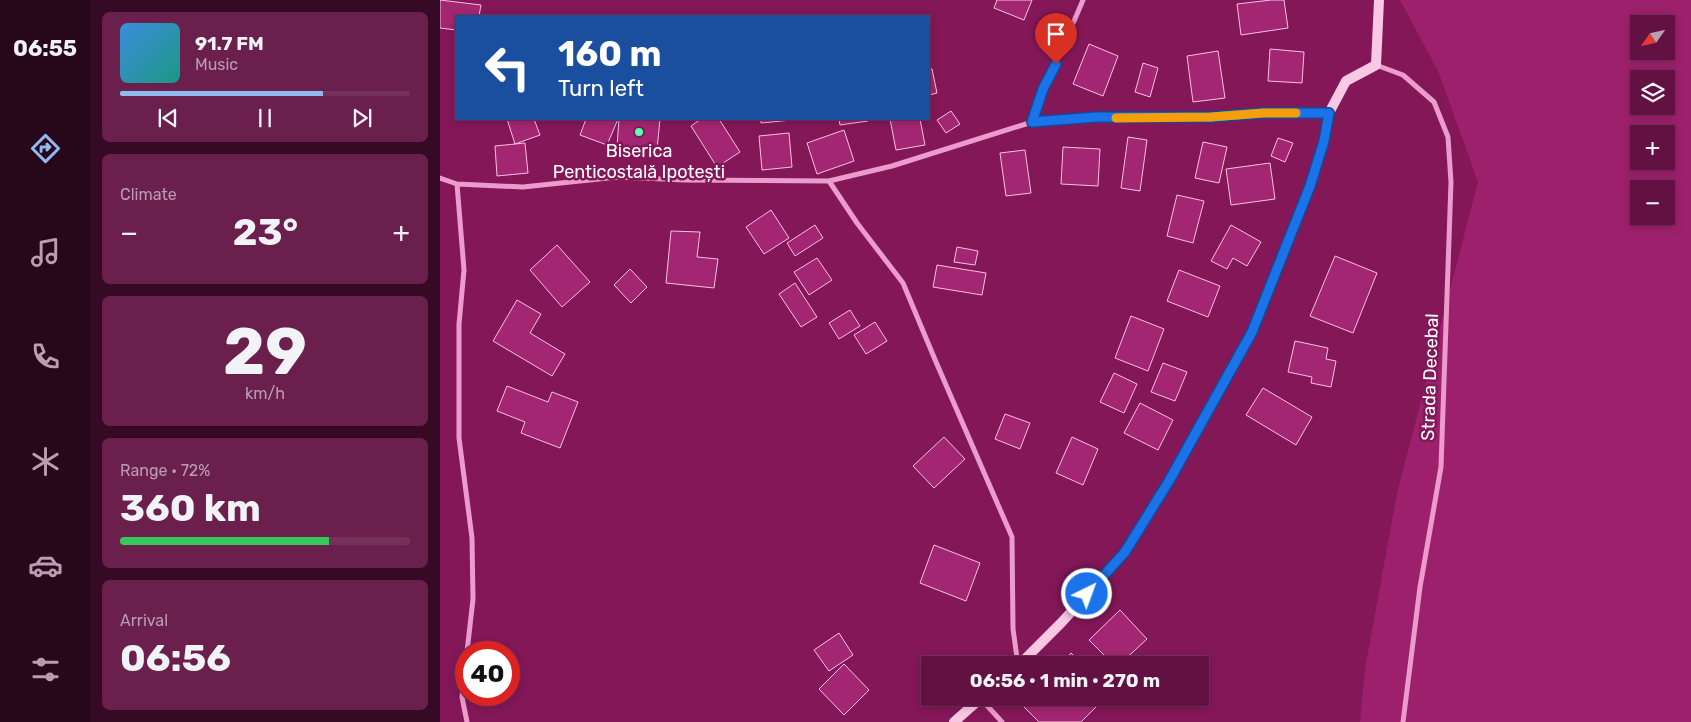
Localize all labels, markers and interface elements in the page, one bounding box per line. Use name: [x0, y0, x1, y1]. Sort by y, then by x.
pin: [1035, 13, 1077, 64]
north arrow: [1630, 15, 1675, 60]
map controls: [1630, 15, 1675, 225]
icon: arrive: [1042, 20, 1070, 48]
text: 91.7 FM: [195, 32, 264, 55]
text: 160 m: [558, 33, 662, 75]
text: 06:55: [13, 35, 77, 62]
icon: left: [475, 35, 540, 100]
text: Music: [195, 55, 238, 74]
button: layers: [1630, 70, 1675, 115]
text: Turn left: [558, 75, 644, 102]
icon: previous: [154, 104, 182, 132]
icon: pause: [251, 104, 279, 132]
icon: next: [348, 104, 376, 132]
button: +: [1630, 125, 1675, 170]
marker: Biserica Penticostală Ipotești: [633, 126, 645, 138]
icon: directions: [28, 131, 63, 166]
place label: Biserica Penticostală Ipotești: [553, 140, 725, 183]
button: −: [1630, 180, 1675, 225]
text: Climate: [120, 185, 177, 204]
text: 23°: [233, 209, 298, 255]
text: −: [120, 216, 138, 249]
text: +: [393, 216, 410, 249]
icon: music: [28, 235, 63, 270]
text: 29: [223, 313, 307, 390]
street label: Strada Decebal: [1417, 313, 1443, 441]
icon: phone: [28, 339, 63, 374]
text: km/h: [245, 384, 285, 403]
icon: climate: [28, 444, 63, 479]
text: Range · 72%: [120, 461, 210, 480]
text: 360 km: [120, 485, 261, 531]
icon: car: [28, 548, 63, 583]
position arrow: [1060, 567, 1112, 619]
text: Arrival: [120, 611, 168, 630]
text: 06:56: [120, 635, 231, 681]
speed limit sign: 40: [455, 641, 520, 706]
icon: filters: [28, 652, 63, 687]
text: 06:56 · 1 min · 270 m: [970, 669, 1160, 692]

